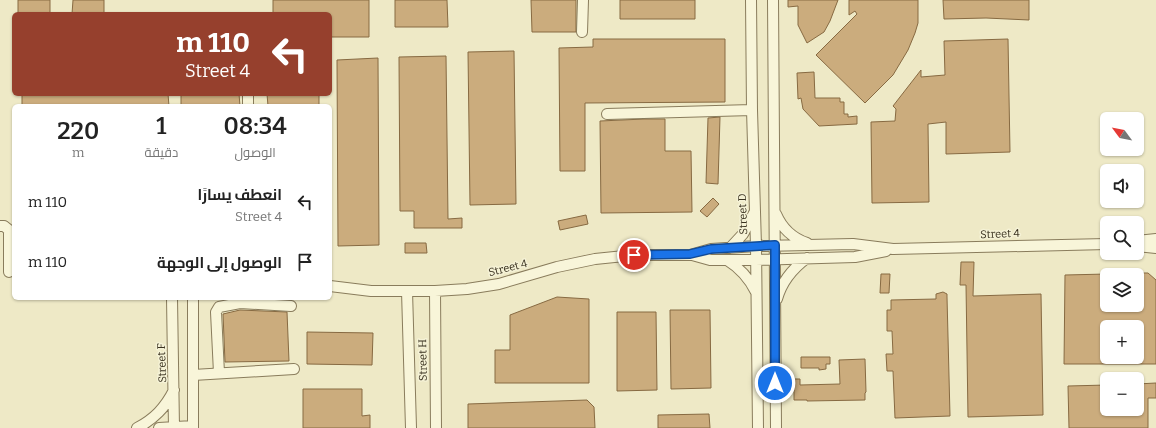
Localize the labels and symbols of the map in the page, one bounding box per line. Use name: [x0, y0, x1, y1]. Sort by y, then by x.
north arrow: [1100, 112, 1144, 156]
street label: Street D: [736, 193, 750, 235]
street label: Street 4: [980, 227, 1021, 241]
pin: [617, 238, 651, 272]
street label: Street 4: [487, 257, 529, 279]
street label: Street H: [416, 339, 430, 381]
street label: Street F: [155, 343, 169, 383]
position arrow: [754, 362, 796, 404]

